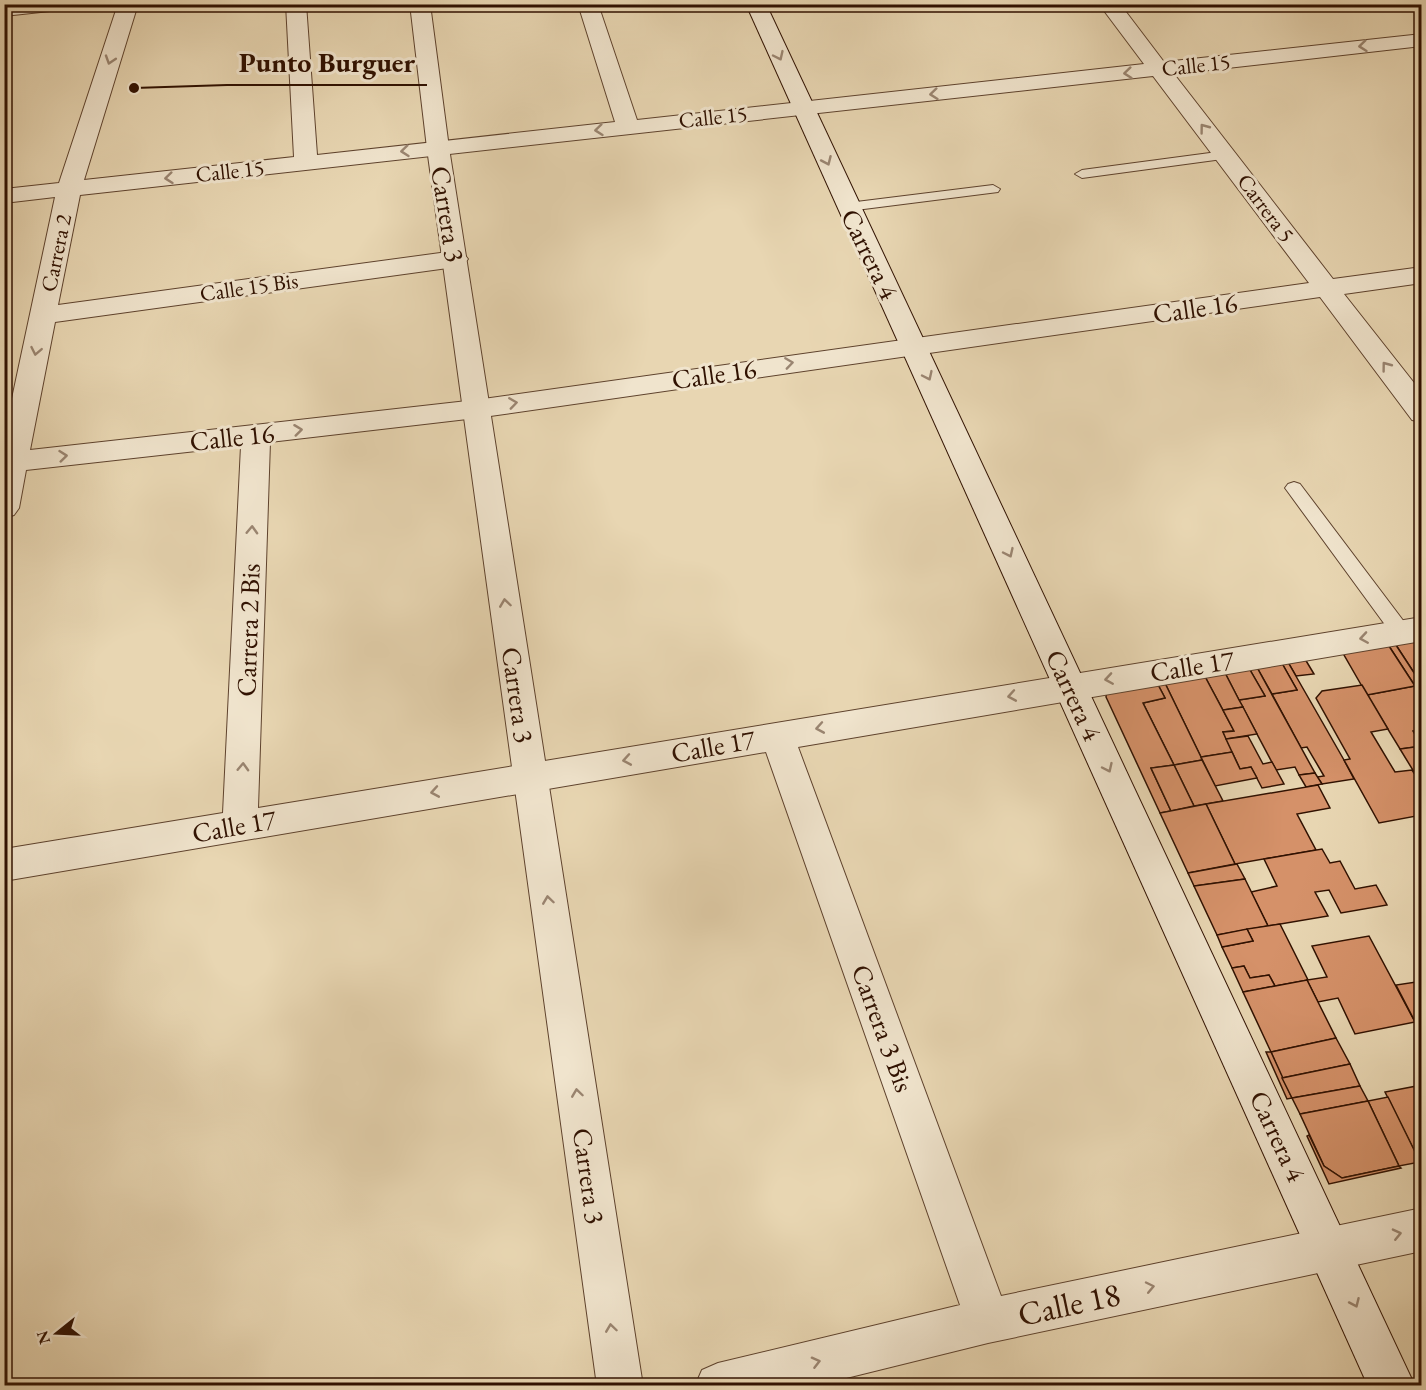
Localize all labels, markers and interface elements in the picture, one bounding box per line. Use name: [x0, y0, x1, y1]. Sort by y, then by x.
callout: Punto Burguer: [227, 39, 427, 85]
one-way arrow: [1359, 40, 1368, 52]
text: Punto Burguer: [239, 44, 416, 80]
street label: Calle 15: [1160, 47, 1232, 83]
one-way arrow: [772, 50, 784, 61]
one-way arrow: [105, 54, 117, 65]
one-way arrow: [1123, 66, 1132, 78]
one-way arrow: [929, 87, 939, 99]
street label: Calle 15: [677, 99, 749, 135]
one-way arrow: [594, 123, 603, 135]
one-way arrow: [1200, 123, 1211, 134]
one-way arrow: [400, 145, 410, 157]
street label: Calle 15: [194, 153, 266, 189]
one-way arrow: [820, 155, 832, 166]
street label: Carrera 3: [423, 164, 473, 264]
street label: Carrera 5: [1231, 168, 1301, 248]
one-way arrow: [165, 171, 174, 183]
street label: Carrera 4: [833, 203, 907, 306]
street label: Carrera 2: [34, 211, 78, 295]
street label: Calle 15 Bis: [198, 266, 300, 308]
street label: Calle 16: [1151, 285, 1239, 331]
one-way arrow: [30, 345, 43, 355]
street label: Calle 16: [670, 351, 758, 397]
one-way arrow: [784, 358, 793, 370]
one-way arrow: [1382, 362, 1393, 373]
one-way arrow: [921, 369, 933, 380]
one-way arrow: [508, 398, 517, 410]
street label: Calle 16: [188, 415, 276, 459]
one-way arrow: [294, 424, 303, 436]
one-way arrow: [58, 450, 67, 463]
one-way arrow: [246, 525, 259, 534]
one-way arrow: [1002, 547, 1014, 558]
street label: Carrera 2 Bis: [228, 563, 268, 697]
one-way arrow: [499, 599, 511, 608]
one-way arrow: [1359, 632, 1368, 644]
street label: Calle 17: [1147, 642, 1238, 690]
street label: Carrera 4: [1038, 644, 1111, 747]
street label: Carrera 3: [494, 645, 542, 745]
one-way arrow: [1104, 673, 1114, 685]
one-way arrow: [1007, 689, 1017, 701]
street label: Calle 17: [668, 721, 759, 771]
one-way arrow: [815, 721, 825, 734]
one-way arrow: [623, 753, 633, 766]
one-way arrow: [236, 762, 249, 771]
one-way arrow: [1100, 762, 1112, 773]
one-way arrow: [430, 786, 440, 798]
street label: Calle 17: [189, 801, 280, 851]
one-way arrow: [543, 896, 555, 905]
street label: Carrera 3 Bis: [844, 959, 922, 1097]
street label: Carrera 4: [1242, 1085, 1315, 1188]
one-way arrow: [571, 1089, 583, 1098]
street label: Carrera 3: [565, 1126, 613, 1226]
one-way arrow: [1392, 1229, 1402, 1242]
street label: Calle 18: [1014, 1272, 1124, 1336]
one-way arrow: [1144, 1281, 1154, 1294]
one-way arrow: [1348, 1297, 1360, 1308]
north arrow: [27, 1303, 87, 1363]
one-way arrow: [606, 1323, 618, 1332]
text: N: [31, 1328, 55, 1347]
one-way arrow: [811, 1356, 821, 1369]

